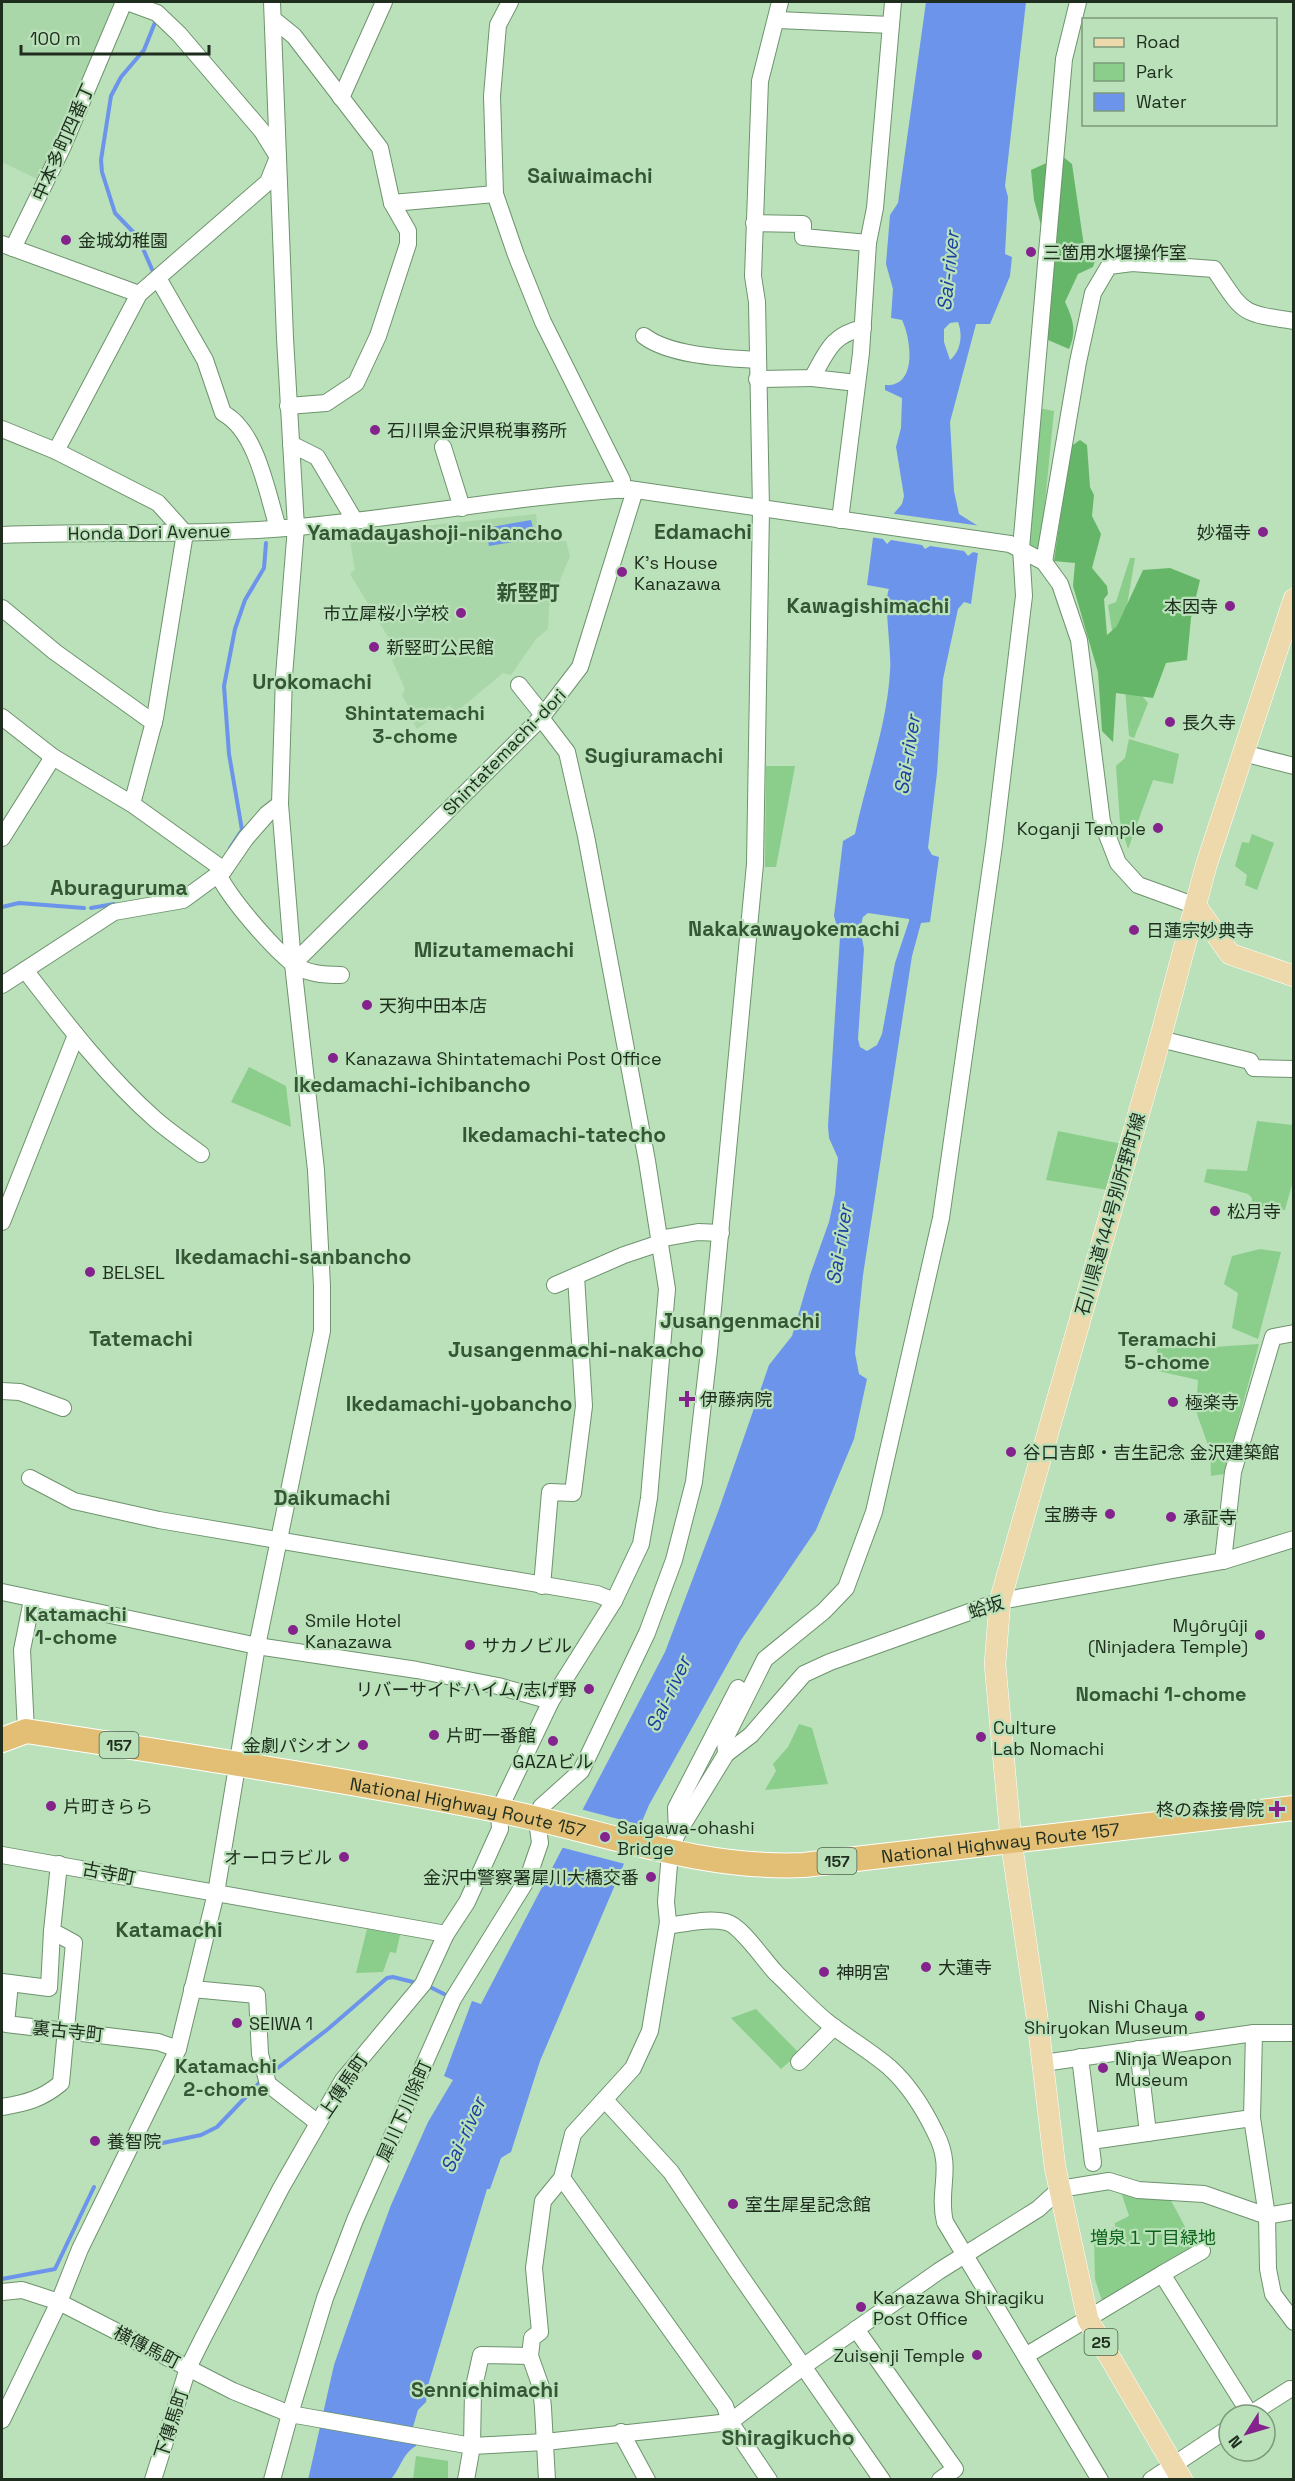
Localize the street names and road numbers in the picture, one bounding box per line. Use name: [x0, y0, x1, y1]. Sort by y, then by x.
street label: 中本多町四番丁: [27, 80, 99, 204]
street label: Honda Dori Avenue: [67, 519, 231, 545]
street label: Shintatemachi-dori: [437, 684, 571, 820]
street label: 石川県道144号別所野町線: [1070, 1110, 1150, 1318]
street label: 蛤坂: [965, 1591, 1007, 1623]
road number: 157: [100, 1732, 138, 1758]
street label: National Highway Route 157: [348, 1771, 588, 1842]
street label: National Highway Route 157: [880, 1817, 1121, 1867]
road number: 157: [818, 1848, 856, 1874]
street label: 古寺町: [80, 1857, 138, 1889]
street label: 裏古寺町: [31, 2016, 105, 2046]
street label: 上傳馬町: [313, 2050, 373, 2122]
street label: 犀川下川除町: [372, 2057, 436, 2165]
street label: 横傳馬町: [110, 2320, 184, 2374]
road number: 25: [1084, 2329, 1118, 2355]
street label: 下傳馬町: [149, 2386, 193, 2462]

